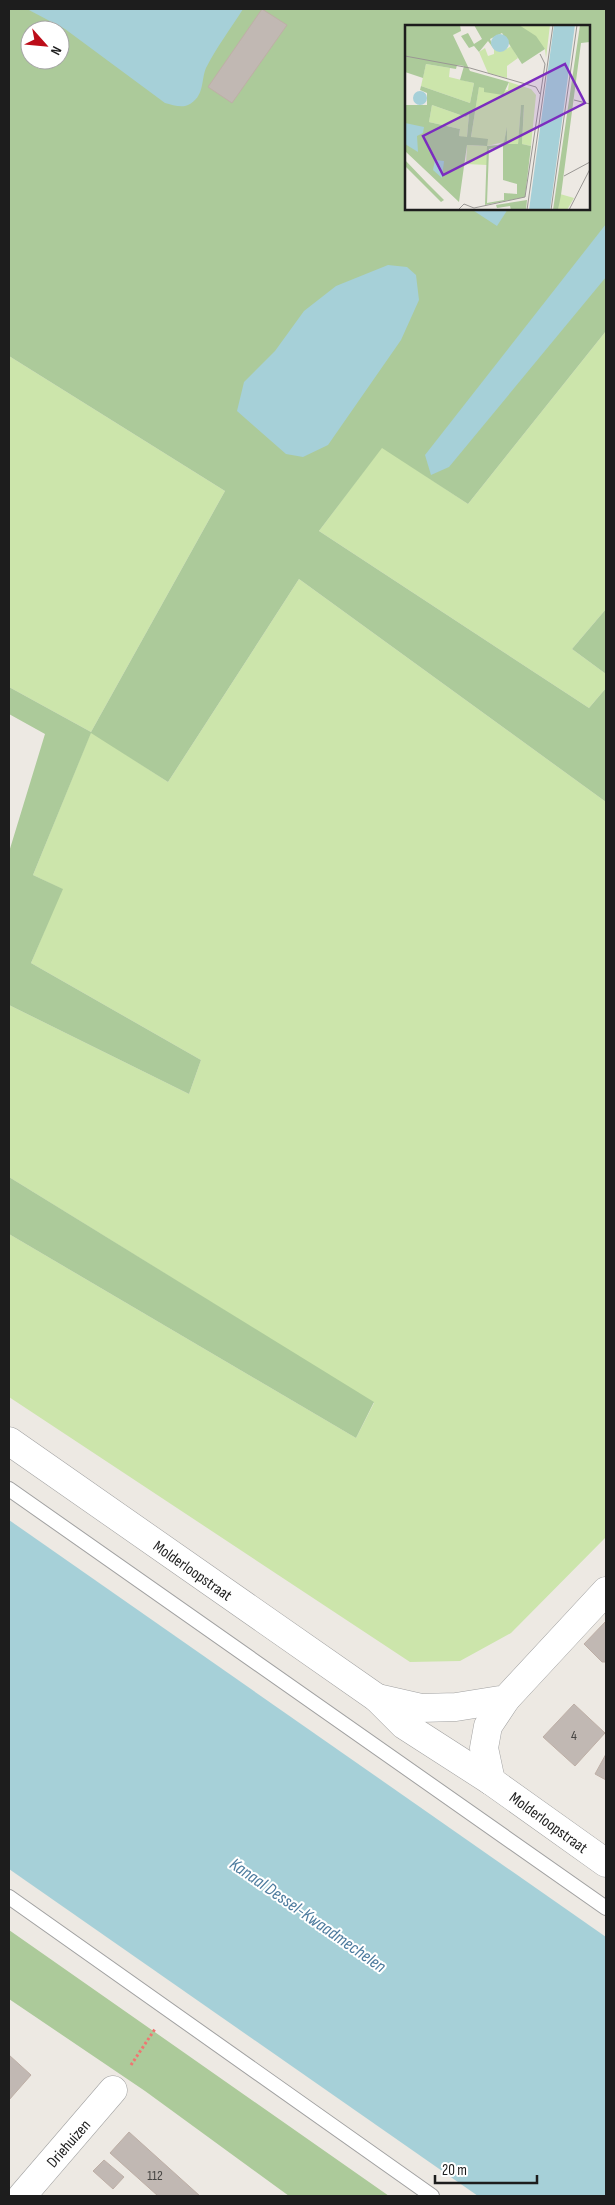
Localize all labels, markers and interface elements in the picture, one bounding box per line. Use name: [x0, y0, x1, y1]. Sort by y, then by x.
north arrow: [20, 20, 70, 70]
inset map: [405, 25, 590, 210]
text: N: [47, 43, 65, 58]
street label: Molderloopstraat: [149, 1537, 235, 1605]
house number: 4: [571, 1727, 577, 1744]
street label: Molderloopstraat: [505, 1789, 591, 1858]
water label: Kanaal Dessel-Kwaadmechelen: [226, 1854, 390, 1977]
street label: Driehuizen: [43, 2116, 95, 2172]
scale bar: [435, 2152, 538, 2184]
text: 20 m: [442, 2161, 467, 2180]
house number: 112: [147, 2167, 163, 2184]

